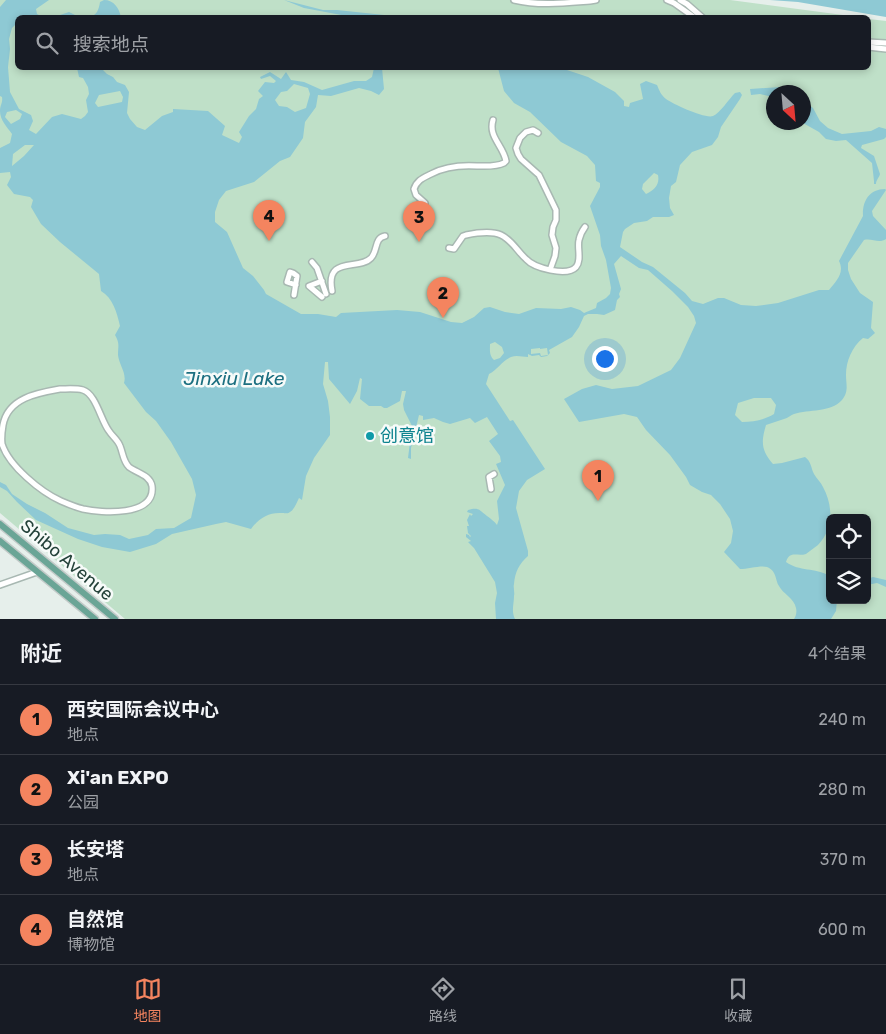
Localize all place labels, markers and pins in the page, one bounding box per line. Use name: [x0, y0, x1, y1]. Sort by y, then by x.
pin: 4: [253, 200, 285, 241]
pin: 3: [403, 201, 435, 242]
pin: 2: [427, 277, 459, 318]
place label: 创意馆: [380, 425, 434, 447]
marker: 创意馆: [364, 430, 376, 442]
pin: 1: [582, 460, 614, 501]

